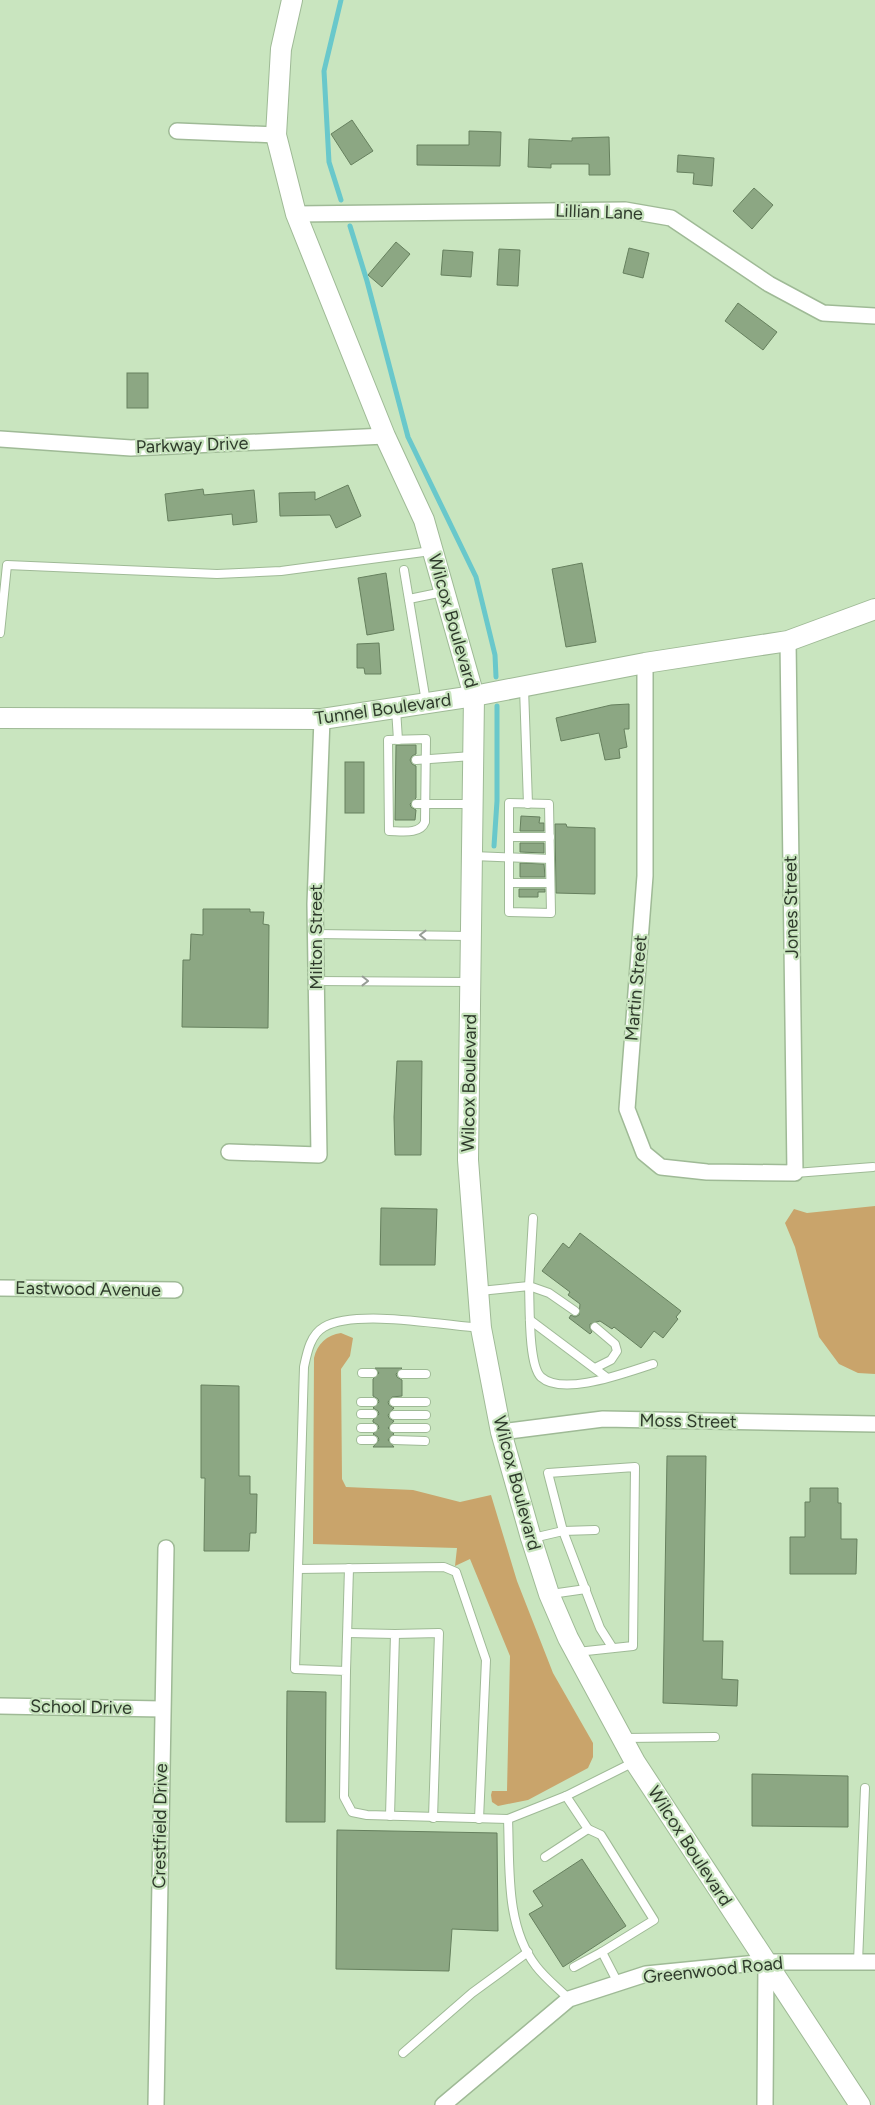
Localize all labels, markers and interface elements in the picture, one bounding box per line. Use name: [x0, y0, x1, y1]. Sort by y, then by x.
street label: Lillian Lane: [555, 199, 643, 225]
street label: Parkway Drive: [135, 432, 249, 458]
street label: Wilcox Boulevard: [423, 551, 483, 691]
street label: Tunnel Boulevard: [313, 689, 453, 729]
street label: Jones Street: [779, 855, 803, 959]
street label: Milton Street: [305, 884, 327, 990]
one-way arrow: [419, 930, 426, 940]
street label: Martin Street: [620, 934, 652, 1042]
one-way arrow: [361, 976, 369, 986]
street label: Wilcox Boulevard: [457, 1014, 481, 1152]
street label: Eastwood Avenue: [15, 1277, 161, 1301]
street label: Moss Street: [639, 1409, 737, 1433]
street label: Wilcox Boulevard: [488, 1413, 546, 1553]
street label: School Drive: [30, 1695, 132, 1719]
street label: Crestfield Drive: [148, 1763, 172, 1889]
street label: Wilcox Boulevard: [643, 1782, 737, 1910]
street label: Greenwood Road: [642, 1952, 784, 1988]

